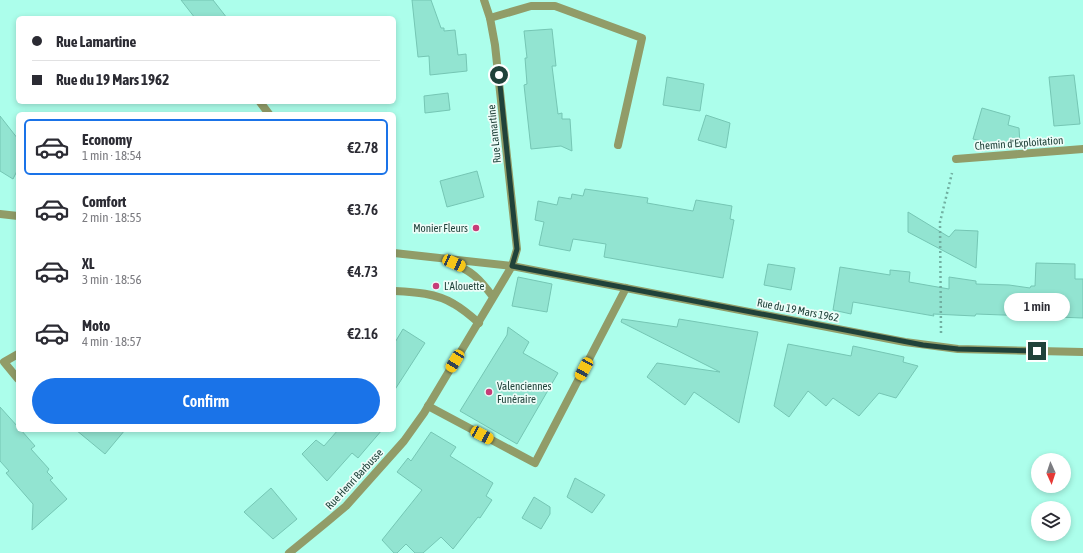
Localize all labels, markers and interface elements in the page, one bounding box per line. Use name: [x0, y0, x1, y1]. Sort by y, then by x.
text: Rue Lamartine: [56, 33, 136, 50]
route start: [490, 66, 508, 84]
text: Rue du 19 Mars 1962: [56, 71, 169, 88]
street label: Rue Lamartine: [485, 104, 503, 164]
icon: car: [34, 129, 70, 165]
text: Economy: [82, 131, 132, 148]
street label: Chemin d'Exploitation: [974, 134, 1064, 152]
text: €2.78: [347, 139, 378, 156]
text: 1 min · 18:54: [82, 148, 142, 163]
icon: car: [34, 191, 70, 227]
text: Comfort: [82, 193, 126, 210]
text: €3.76: [347, 201, 378, 218]
text: 2 min · 18:55: [82, 210, 142, 225]
place label: Monier Fleurs: [413, 222, 468, 234]
marker: Monier Fleurs: [471, 223, 481, 233]
icon: car: [34, 253, 70, 289]
car: [441, 253, 467, 273]
text: XL: [82, 255, 95, 272]
text: €4.73: [347, 263, 378, 280]
text: 3 min · 18:56: [82, 272, 142, 287]
place label: L'Alouette: [444, 280, 484, 292]
marker: L'Alouette: [431, 281, 441, 291]
callout: 1 min: [1004, 293, 1070, 321]
street label: Rue du 19 Mars 1962: [756, 296, 840, 324]
text: 1 min: [1024, 299, 1050, 314]
icon: car: [34, 315, 70, 351]
text: Moto: [82, 317, 110, 334]
text: €2.16: [347, 325, 378, 342]
text: 4 min · 18:57: [82, 334, 142, 349]
route end: [1028, 342, 1046, 360]
car: [444, 348, 466, 374]
car: [573, 356, 595, 382]
button: Confirm: [32, 378, 380, 424]
place label: Valenciennes Funéraire: [497, 380, 552, 405]
marker: Valenciennes Funéraire: [484, 387, 494, 397]
car: [469, 424, 495, 446]
street label: Rue Henri Barbusse: [323, 446, 385, 512]
north arrow: [1031, 453, 1071, 493]
map controls: [1031, 453, 1071, 541]
button: layers: [1031, 501, 1071, 541]

